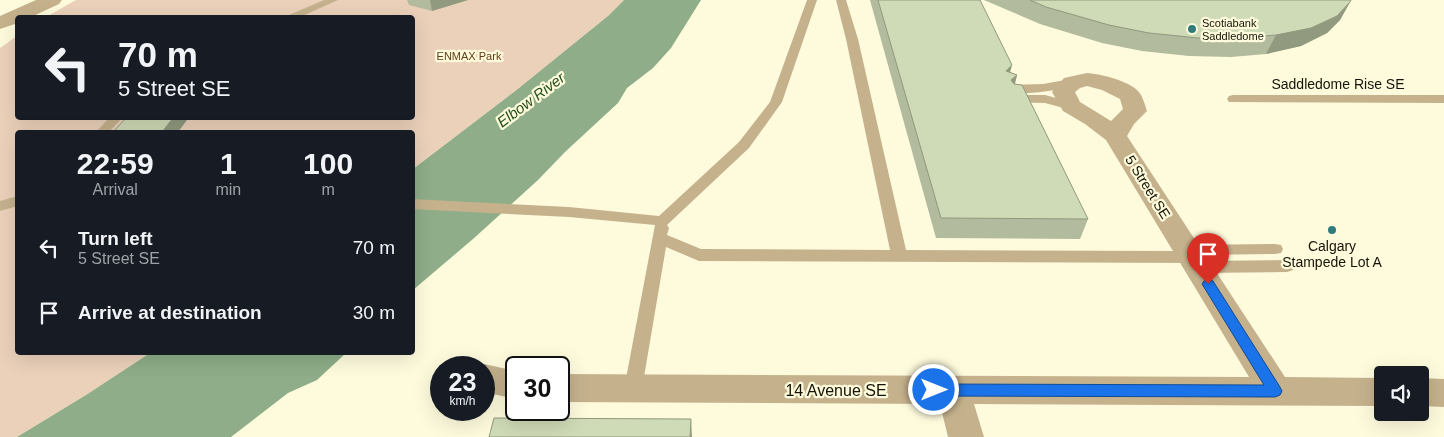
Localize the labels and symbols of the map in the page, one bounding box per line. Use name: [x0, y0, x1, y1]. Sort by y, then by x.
place label: Scotiabank Saddledome: [1202, 17, 1264, 42]
marker: Scotiabank Saddledome: [1186, 23, 1198, 35]
park label: ENMAX Park: [437, 50, 502, 62]
water label: Elbow River: [494, 68, 569, 130]
street label: Saddledome Rise SE: [1271, 76, 1405, 92]
street label: 5 Street SE: [1122, 152, 1174, 222]
marker: Calgary Stampede Lot A: [1326, 224, 1338, 236]
pin: [1187, 233, 1229, 284]
place label: Calgary Stampede Lot A: [1282, 238, 1382, 270]
speed limit sign: 30: [505, 356, 570, 421]
position arrow: [907, 363, 959, 415]
street label: 14 Avenue SE: [785, 382, 887, 399]

